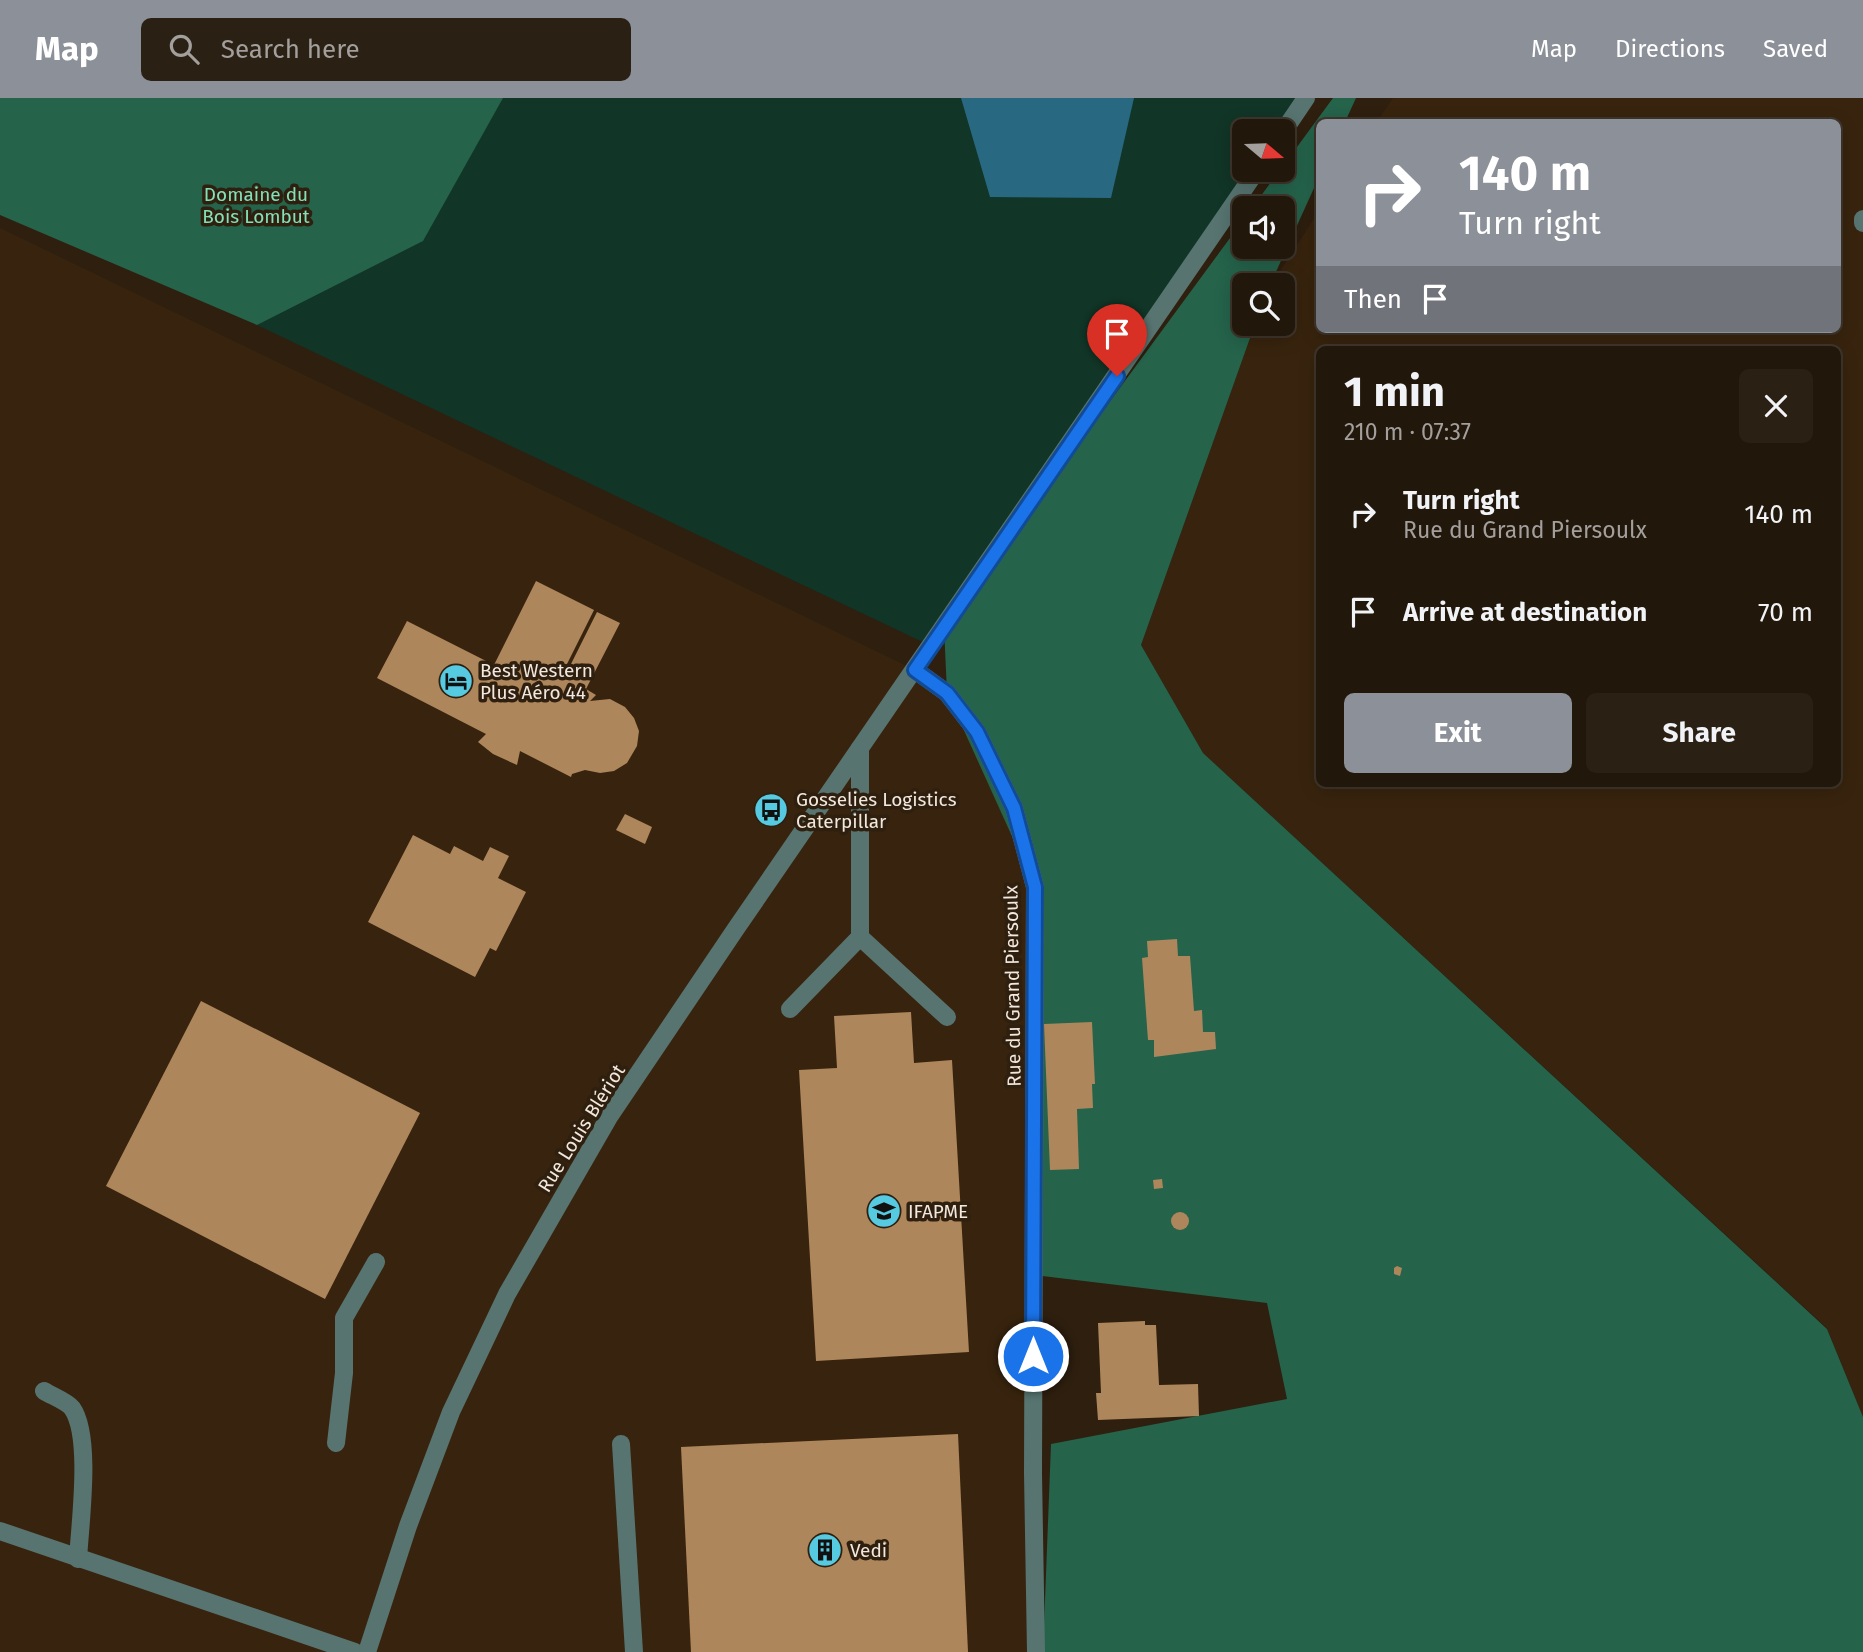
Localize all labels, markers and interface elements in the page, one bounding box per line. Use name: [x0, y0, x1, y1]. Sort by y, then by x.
search box: [141, 18, 631, 81]
text: Map: [35, 29, 99, 69]
icon: search: [165, 30, 203, 68]
text: Search here: [221, 34, 360, 65]
text: Map: [1531, 35, 1577, 63]
text: Directions: [1615, 35, 1725, 63]
text: Saved: [1763, 35, 1828, 63]
north arrow: [1232, 119, 1295, 182]
map controls: [1232, 119, 1295, 336]
text: 140 m: [1459, 144, 1591, 203]
icon: right: [1344, 147, 1435, 238]
park label: Domaine du Bois Lombut: [202, 183, 310, 228]
button: sound: [1232, 196, 1295, 259]
text: Turn right: [1459, 204, 1601, 242]
button: search: [1232, 273, 1295, 336]
icon: arrive: [1416, 280, 1454, 318]
text: Then: [1344, 284, 1402, 315]
pin: [1087, 304, 1147, 376]
icon: arrive: [1098, 315, 1136, 353]
text: 1 min: [1344, 367, 1445, 417]
button: close: [1739, 369, 1813, 443]
text: 210 m · 07:37: [1344, 418, 1471, 446]
text: Turn right: [1403, 485, 1520, 516]
icon: right: [1344, 495, 1382, 533]
text: 140 m: [1744, 499, 1813, 530]
text: Rue du Grand Piersoulx: [1403, 516, 1647, 544]
icon: arrive: [1344, 593, 1382, 631]
text: Arrive at destination: [1403, 597, 1647, 628]
text: 70 m: [1758, 597, 1813, 628]
place label: Best Western Plus Aéro 44: [480, 659, 593, 704]
hotel icon: Best Western Plus Aéro 44: [437, 662, 475, 700]
button: Exit: [1344, 693, 1572, 773]
button: Share: [1586, 693, 1813, 773]
place label: Gosselies Logistics Caterpillar: [796, 788, 957, 833]
bus stop icon: Gosselies Logistics Caterpillar: [752, 791, 790, 829]
street label: Rue du Grand Piersoulx: [999, 884, 1026, 1087]
street label: Rue Louis Blériot: [533, 1060, 630, 1196]
school or university icon: IFAPME: [865, 1192, 903, 1230]
place label: IFAPME: [908, 1200, 968, 1223]
position arrow: [996, 1319, 1070, 1393]
building icon: Vedi: [806, 1531, 844, 1569]
place label: Vedi: [850, 1539, 887, 1562]

